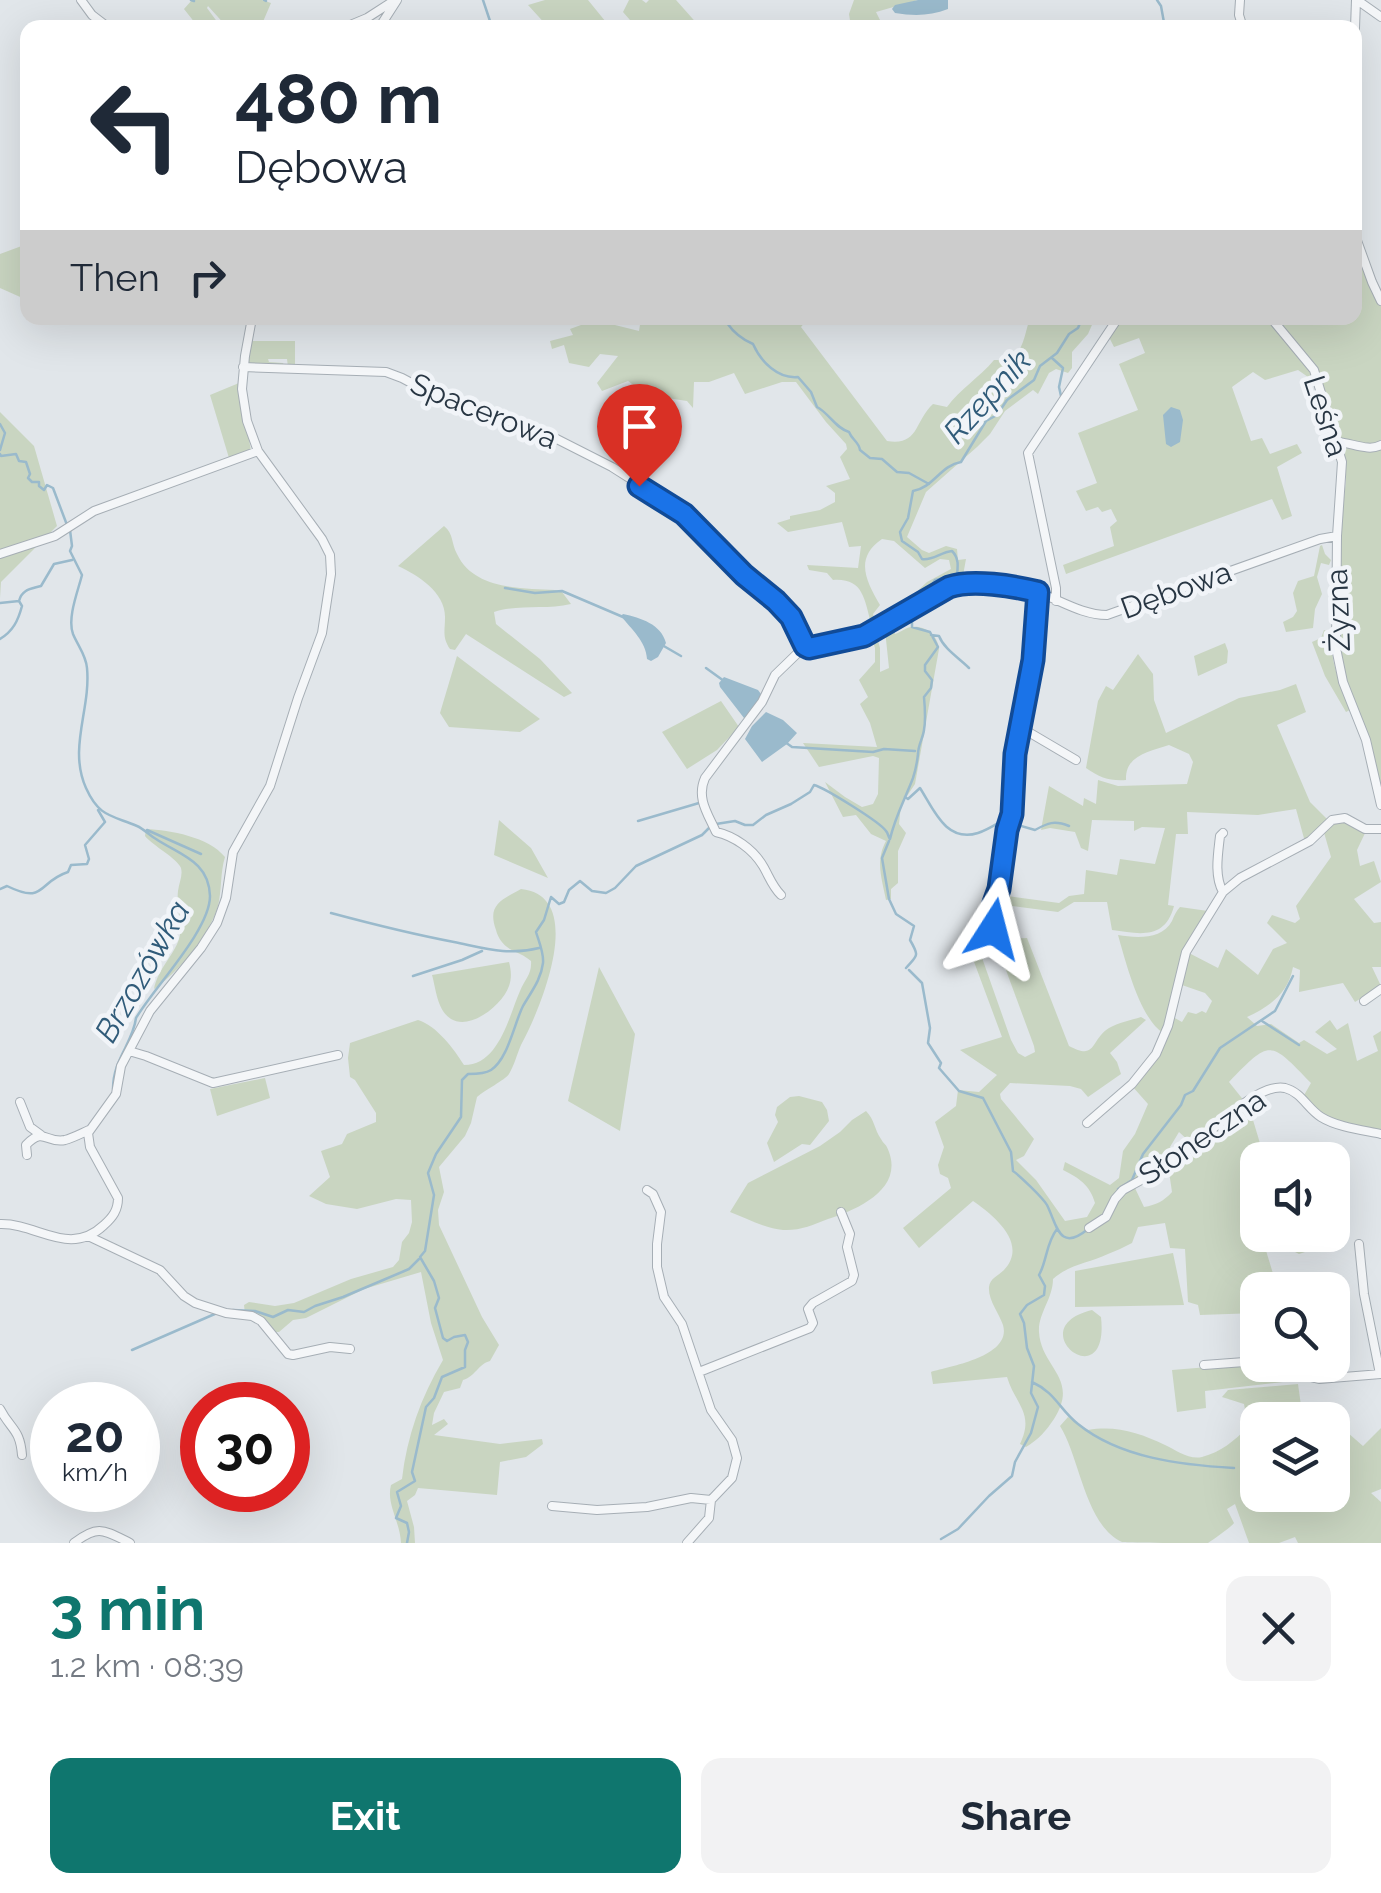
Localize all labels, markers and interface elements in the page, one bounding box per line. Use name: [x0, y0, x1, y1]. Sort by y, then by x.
text: 480 m: [235, 57, 442, 139]
icon: left: [70, 60, 200, 190]
text: Dębowa: [235, 141, 408, 194]
icon: right: [180, 250, 235, 305]
text: Then: [70, 255, 160, 300]
water label: Rzepnik: [936, 342, 1038, 450]
street label: Spacerowa: [406, 366, 562, 456]
street label: Leśna: [1297, 371, 1355, 461]
pin: [597, 384, 682, 487]
icon: arrive: [612, 399, 667, 454]
street label: Dębowa: [1116, 554, 1236, 626]
street label: Żyzna: [1319, 568, 1357, 652]
position arrow: [941, 877, 1045, 981]
water label: Brzozówka: [87, 894, 197, 1048]
street label: Słoneczna: [1132, 1082, 1272, 1192]
map controls: [1240, 1142, 1350, 1512]
button: sound: [1240, 1142, 1350, 1252]
button: search: [1240, 1272, 1350, 1382]
speed limit sign: 30: [180, 1382, 310, 1512]
button: layers: [1240, 1402, 1350, 1512]
text: 20: [66, 1405, 124, 1464]
text: km/h: [62, 1457, 128, 1487]
text: 3 min: [50, 1574, 205, 1644]
button: close: [1226, 1576, 1331, 1681]
text: 1.2 km · 08:39: [50, 1647, 244, 1684]
button: Exit: [50, 1758, 681, 1873]
button: Share: [701, 1758, 1331, 1873]

